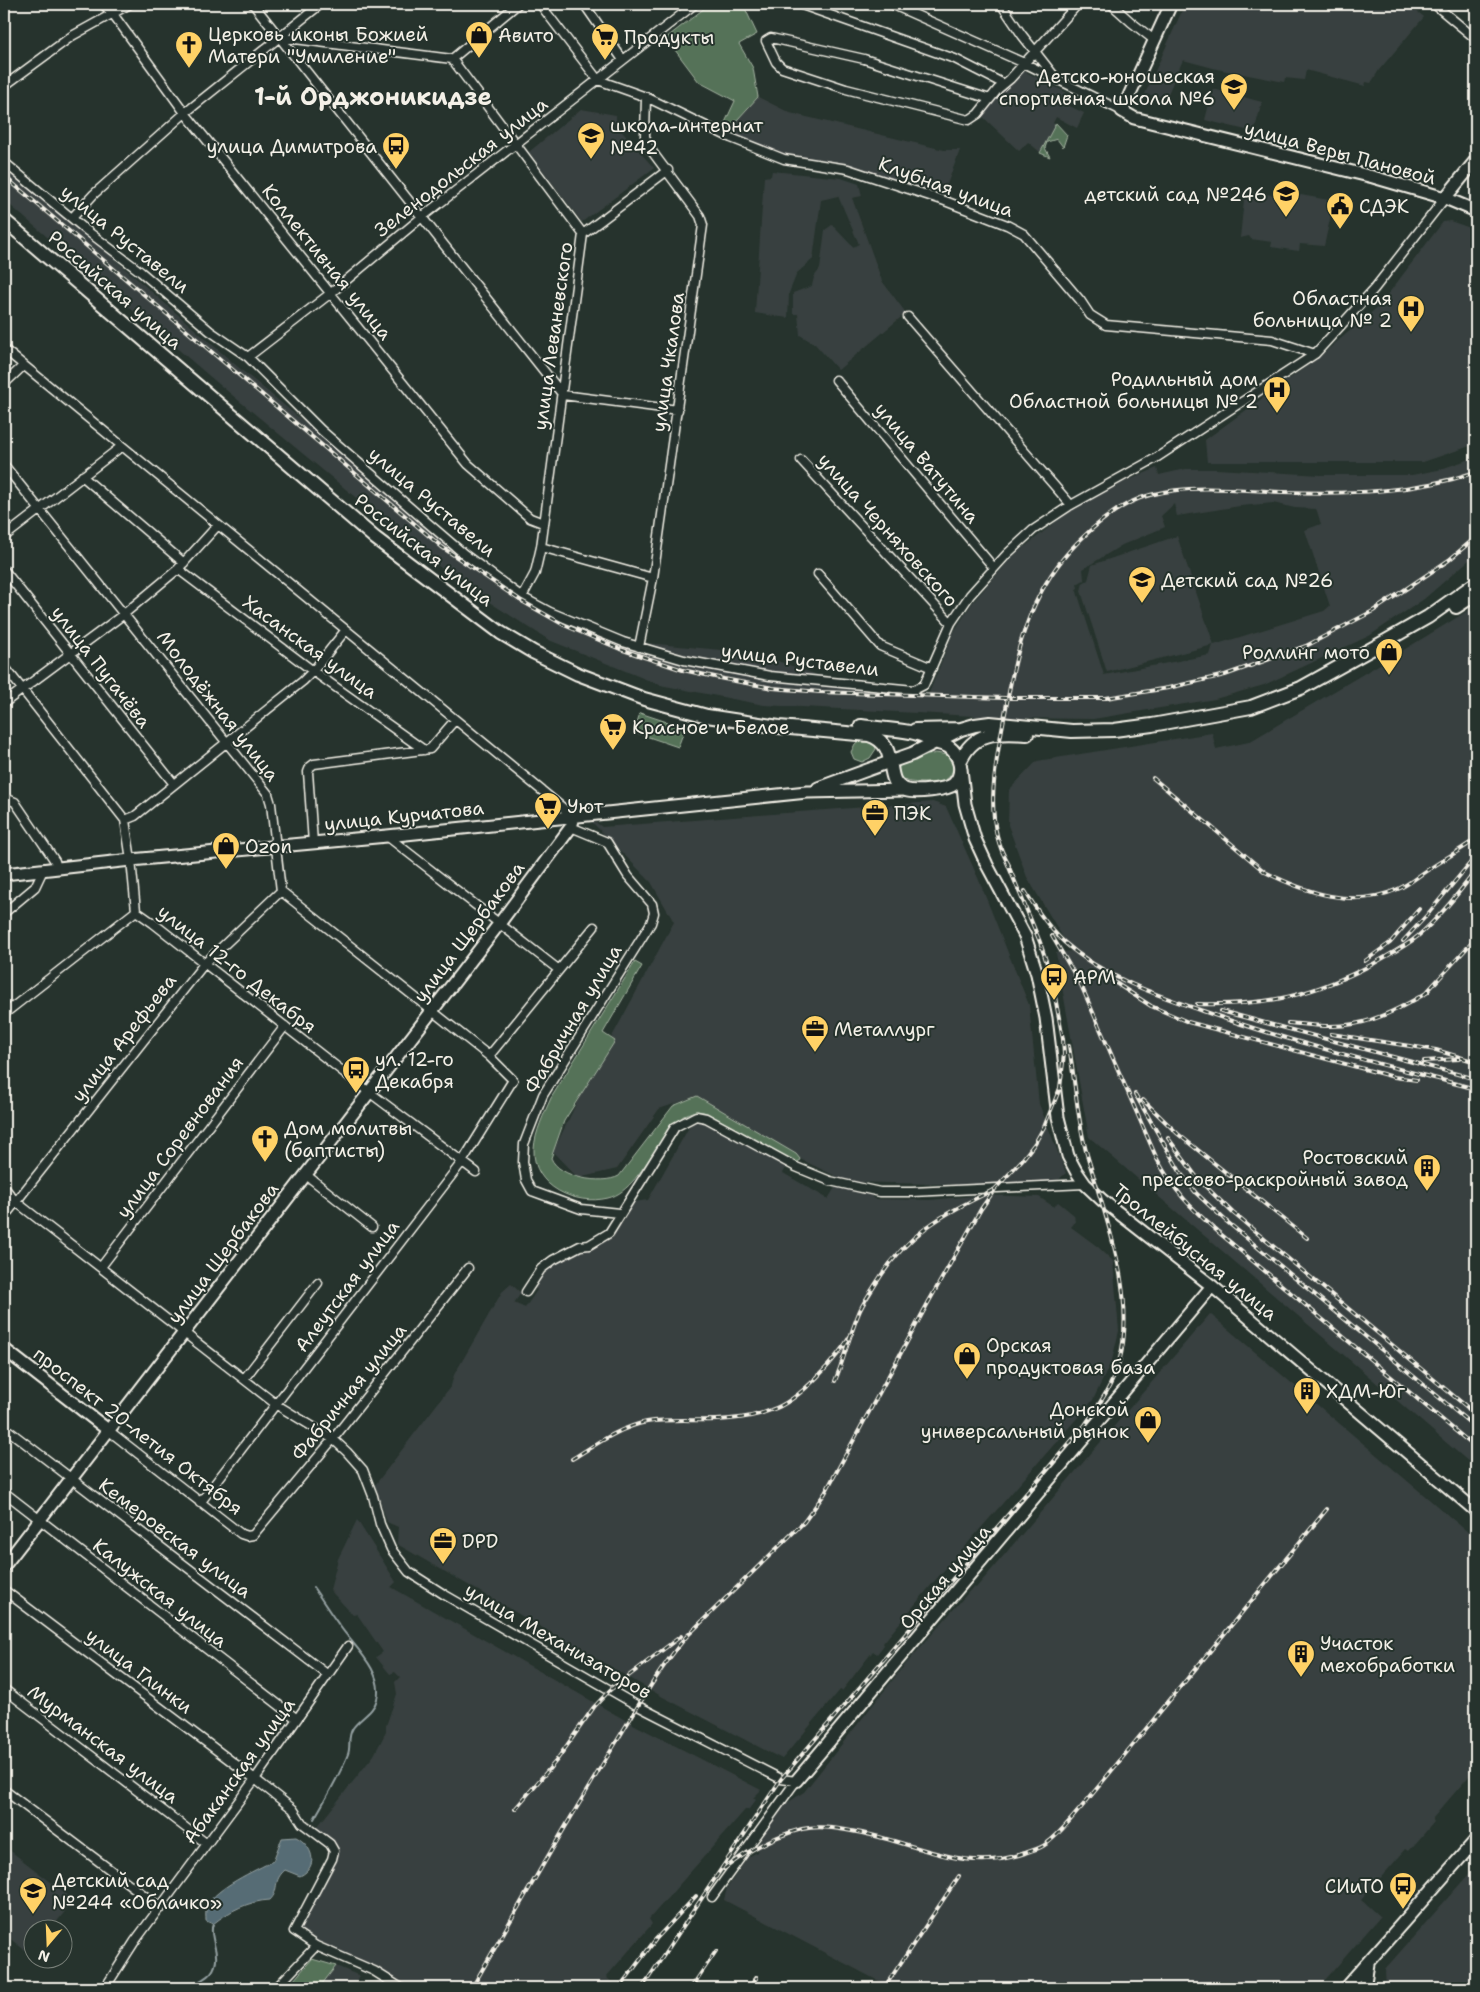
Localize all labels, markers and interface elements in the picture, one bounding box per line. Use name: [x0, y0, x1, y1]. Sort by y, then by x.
shop icon: Авито: [464, 20, 494, 59]
place label: Церковь иконы Божией Матери "Умиление": [208, 22, 428, 69]
supermarket icon: Продукты: [590, 22, 620, 61]
place label: Авито: [498, 23, 554, 48]
place label: Продукты: [624, 25, 714, 50]
church icon: Церковь иконы Божией Матери "Умиление": [174, 30, 204, 69]
place label: Детско-юношеская спортивная школа №6: [999, 64, 1215, 111]
school or university icon: Детско-юношеская спортивная школа №6: [1219, 72, 1249, 111]
district label: 1-й Орджоникидзе: [254, 81, 492, 113]
street label: Зеленодольская улица: [369, 91, 553, 243]
place label: школа-интернат №42: [610, 113, 763, 160]
street label: улица Веры Пановой: [1241, 115, 1439, 191]
school or university icon: школа-интернат №42: [576, 121, 606, 160]
bus stop icon: улица Димитрова: [381, 131, 411, 170]
place label: улица Димитрова: [207, 134, 377, 159]
street label: Клубная улица: [875, 151, 1017, 223]
street label: улица Руставели: [55, 179, 195, 299]
street label: Коллективная улица: [256, 179, 398, 345]
school or university icon: детский сад №246: [1271, 179, 1301, 218]
place label: детский сад №246: [1084, 182, 1267, 207]
public building icon: СДЭК: [1325, 191, 1355, 230]
place label: СДЭК: [1359, 194, 1409, 219]
street label: Российская улица: [43, 225, 187, 355]
street label: улица Леваневского: [527, 240, 579, 432]
place label: Областная больница № 2: [1253, 286, 1392, 333]
street label: улица Чкалова: [646, 290, 690, 433]
hospital icon: Областная больница № 2: [1396, 294, 1426, 333]
place label: Родильный дом Областной больницы № 2: [1009, 367, 1258, 414]
hospital icon: Родильный дом Областной больницы № 2: [1262, 375, 1292, 414]
street label: улица Ватутина: [869, 397, 985, 529]
street label: улица Руставели: [363, 441, 501, 563]
street label: улица Черняховского: [812, 448, 964, 612]
street label: Российская улица: [349, 488, 499, 612]
school or university icon: Детский сад №26: [1127, 565, 1157, 604]
place label: Детский сад №26: [1161, 568, 1333, 593]
street label: Хасанская улица: [238, 590, 383, 704]
street label: улица Пугачёва: [45, 601, 157, 733]
street label: Молодёжная улица: [151, 625, 285, 787]
shop icon: Роллинг мото: [1374, 637, 1404, 676]
street label: улица Руставели: [720, 638, 880, 682]
place label: Роллинг мото: [1242, 640, 1370, 665]
supermarket icon: Красное и Белое: [598, 712, 628, 751]
place label: Красное и Белое: [632, 715, 790, 740]
supermarket icon: Уют: [533, 791, 563, 830]
place label: Уют: [567, 794, 604, 819]
street label: улица Курчатова: [323, 795, 485, 837]
office icon: ПЭК: [860, 798, 890, 837]
place label: ПЭК: [894, 801, 931, 826]
shop icon: Ozon: [211, 831, 241, 870]
place label: Ozon: [245, 834, 292, 859]
street label: улица Щербакова: [408, 856, 530, 1008]
street label: улица 12-го Декабря: [152, 899, 322, 1039]
street label: Фабричная улица: [519, 940, 627, 1098]
bus stop icon: АРМ: [1039, 962, 1069, 1001]
place label: АРМ: [1073, 965, 1116, 990]
street label: улица Арефьева: [66, 969, 182, 1107]
office icon: Металлург: [800, 1014, 830, 1053]
place label: Металлург: [834, 1017, 935, 1042]
place label: ул. 12-го Декабря: [375, 1047, 454, 1094]
street label: улица Соревнования: [111, 1051, 249, 1223]
bus stop icon: ул. 12-го Декабря: [341, 1055, 371, 1094]
place label: Дом молитвы (баптисты): [284, 1116, 412, 1163]
church icon: Дом молитвы (баптисты): [250, 1124, 280, 1163]
place label: Ростовский прессово-раскройный завод: [1142, 1145, 1408, 1192]
building icon: Ростовский прессово-раскройный завод: [1412, 1153, 1442, 1192]
street label: улица Щербакова: [162, 1177, 284, 1329]
street label: Троллейбусная улица: [1108, 1178, 1282, 1326]
street label: Алеутская улица: [289, 1215, 405, 1357]
street label: Фабричная улица: [286, 1318, 412, 1466]
place label: Орская продуктовая база: [986, 1333, 1155, 1380]
street label: проспект 20-летия Октября: [28, 1341, 248, 1521]
shop icon: Орская продуктовая база: [952, 1341, 982, 1380]
building icon: ХДМ-Юг: [1292, 1376, 1322, 1415]
place label: ХДМ-Юг: [1326, 1379, 1406, 1404]
place label: Донской универсальный рынок: [921, 1397, 1129, 1444]
shop icon: Донской универсальный рынок: [1133, 1405, 1163, 1444]
street label: Кемеровская улица: [94, 1472, 257, 1604]
street label: Орская улица: [894, 1519, 996, 1635]
office icon: DPD: [428, 1526, 458, 1565]
place label: DPD: [462, 1529, 498, 1554]
street label: Калужская улица: [88, 1533, 232, 1653]
street label: улица Механизаторов: [460, 1577, 656, 1705]
street label: улица Глинки: [81, 1623, 197, 1719]
place label: Участок мехобработки: [1320, 1631, 1455, 1678]
building icon: Участок мехобработки: [1286, 1639, 1316, 1678]
street label: Мурманская улица: [22, 1679, 184, 1809]
street label: Абаканская улица: [177, 1693, 301, 1849]
place label: Детский сад №244 «Облачко»: [52, 1868, 222, 1915]
bus stop icon: СИиТО: [1388, 1871, 1418, 1910]
place label: СИиТО: [1325, 1874, 1384, 1899]
school or university icon: Детский сад №244 «Облачко»: [18, 1876, 48, 1915]
north arrow: [22, 1920, 72, 1970]
text: N: [36, 1946, 52, 1967]

